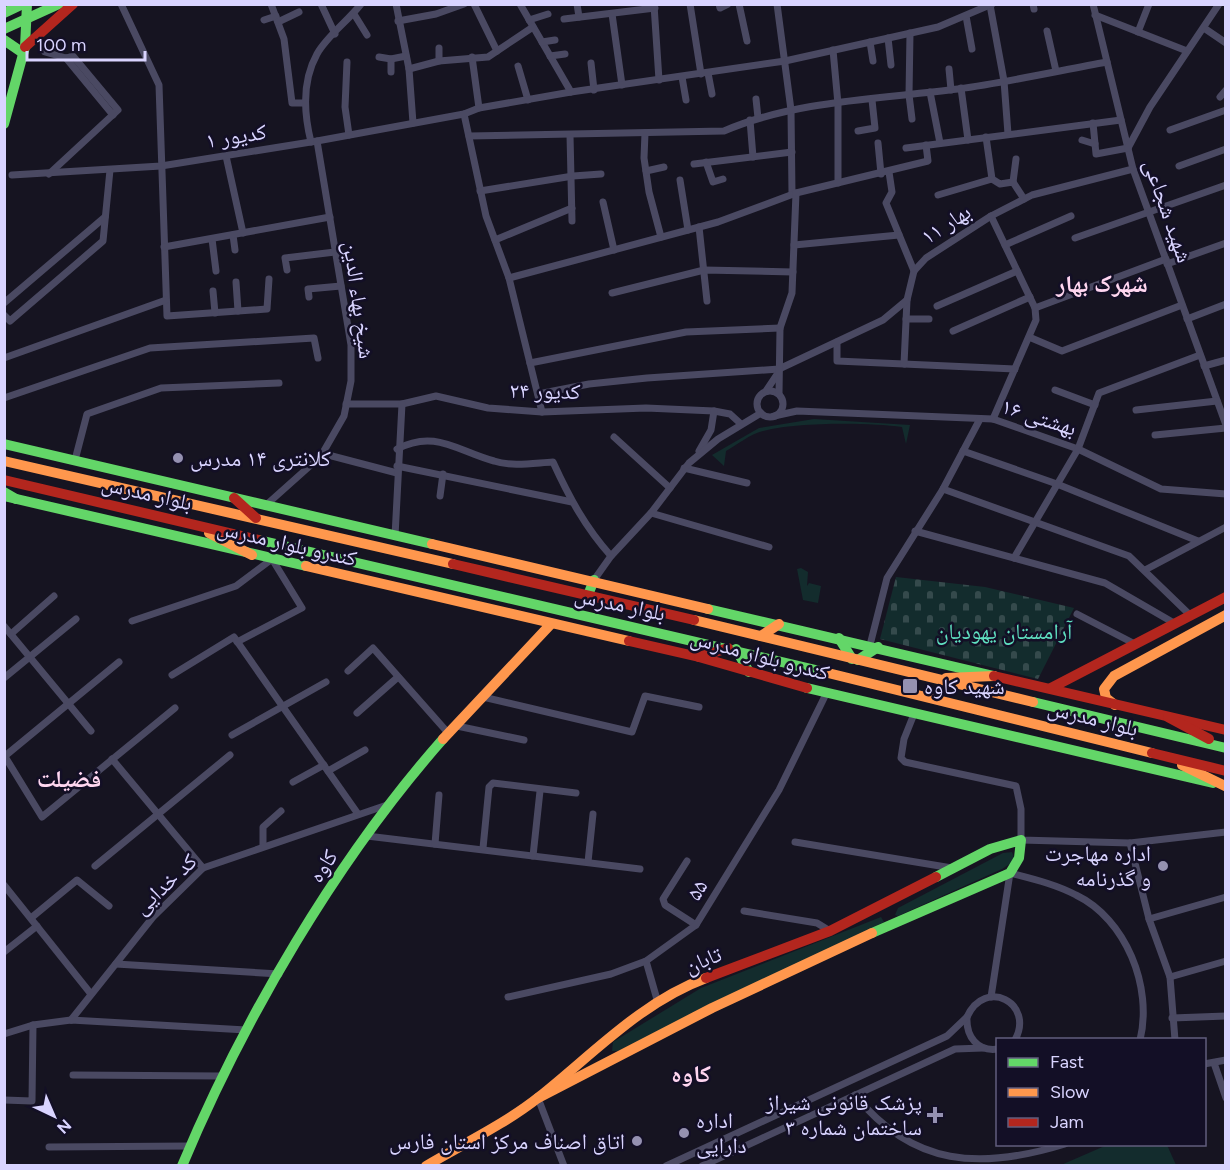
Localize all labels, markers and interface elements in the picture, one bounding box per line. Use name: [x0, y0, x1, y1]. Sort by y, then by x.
scale bar: [27, 24, 146, 62]
text: 100 m: [36, 34, 86, 56]
street label: کدیور ۱: [204, 118, 268, 154]
street label: شهید شجاعی: [1138, 156, 1198, 266]
street label: بهار ۱۱: [916, 198, 976, 250]
street label: شیخ بهاء الدین: [337, 240, 381, 360]
district label: شهرک بهار: [1055, 269, 1148, 298]
street label: کدیور ۲۴: [509, 377, 581, 405]
street label: ۱۶ بهشتی: [998, 392, 1080, 442]
place label: کلانتری ۱۴ مدرس: [190, 445, 331, 472]
marker: کلانتری ۱۴ مدرس: [171, 451, 185, 465]
street label: بلوار مدرس: [99, 469, 195, 517]
street label: کندرو بلوار مدرس: [215, 514, 359, 572]
street label: بلوار مدرس: [572, 581, 668, 627]
park label: آرامستان یهودیان: [936, 618, 1073, 645]
street label: کندرو بلوار مدرس: [688, 624, 832, 686]
place label: شهید کاوه: [924, 673, 1005, 700]
marker: شهید کاوه: [901, 677, 919, 695]
street label: بلوار مدرس: [1045, 694, 1141, 742]
district label: فضیلت: [37, 764, 101, 793]
place label: اداره مهاجرت و گذرنامه: [1045, 840, 1151, 892]
street label: کاوه: [302, 844, 344, 888]
street label: کد خدایی: [128, 848, 202, 920]
marker: اداره مهاجرت و گذرنامه: [1156, 859, 1170, 873]
street label: ۵۵: [680, 874, 714, 906]
street label: تابان: [681, 940, 726, 980]
legend: [996, 1038, 1206, 1146]
text: Fast: [1050, 1051, 1084, 1073]
district label: کاوه: [671, 1059, 711, 1088]
text: Slow: [1050, 1081, 1089, 1103]
north arrow: [24, 1086, 84, 1146]
place label: پزشک قانونی شیراز ساختمان شماره ٣: [765, 1089, 922, 1141]
marker: پزشک قانونی شیراز ساختمان شماره ٣: [926, 1106, 944, 1124]
place label: اداره دارایی: [696, 1107, 747, 1159]
text: Jam: [1050, 1111, 1084, 1133]
text: N: [53, 1115, 75, 1138]
marker: اداره دارایی: [677, 1126, 691, 1140]
place label: اتاق اصناف مرکز استان فارس: [389, 1128, 625, 1155]
marker: اتاق اصناف مرکز استان فارس: [630, 1134, 644, 1148]

